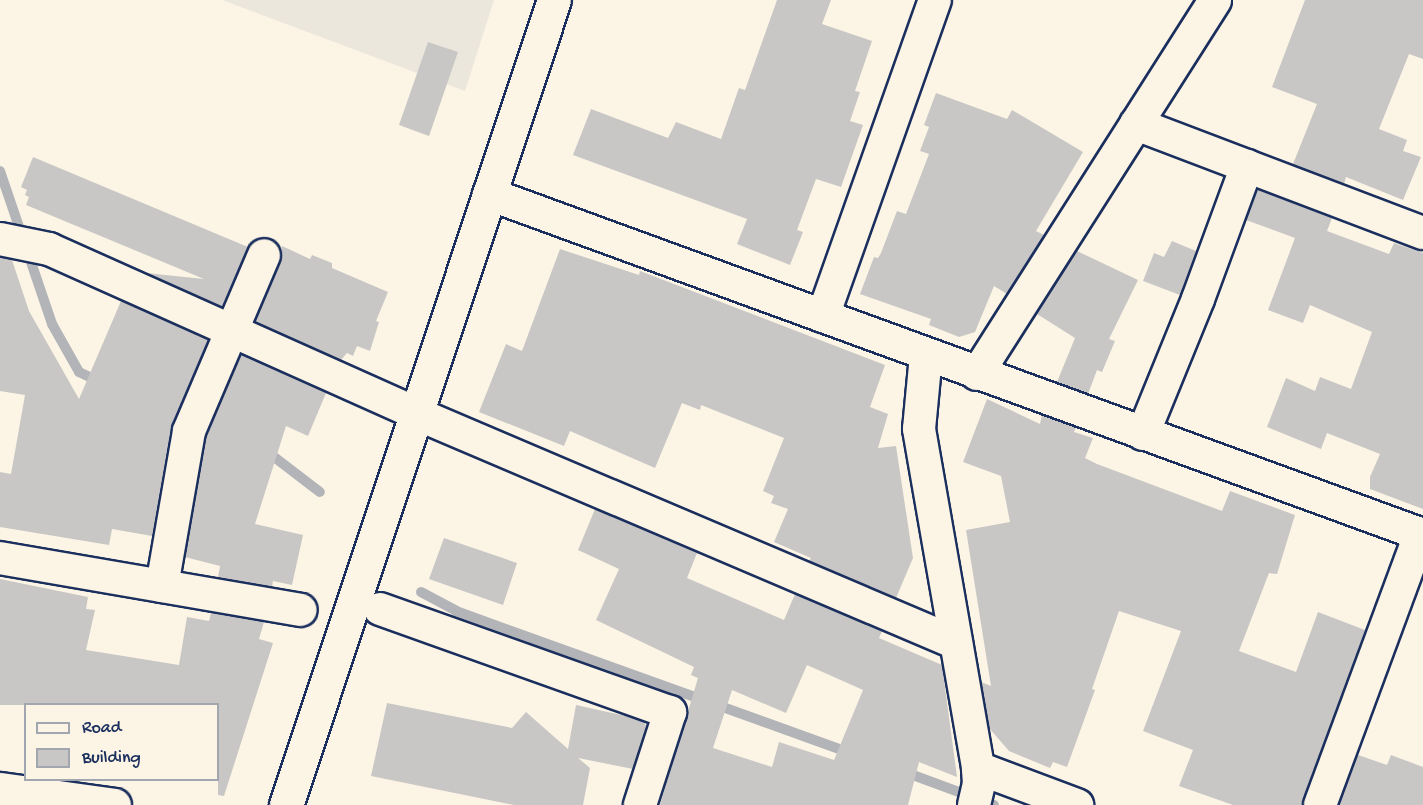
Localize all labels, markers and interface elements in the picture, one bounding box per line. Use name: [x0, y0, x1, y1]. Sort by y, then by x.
legend: [24, 703, 219, 781]
text: Road: [82, 718, 121, 739]
text: Building: [82, 748, 141, 769]

